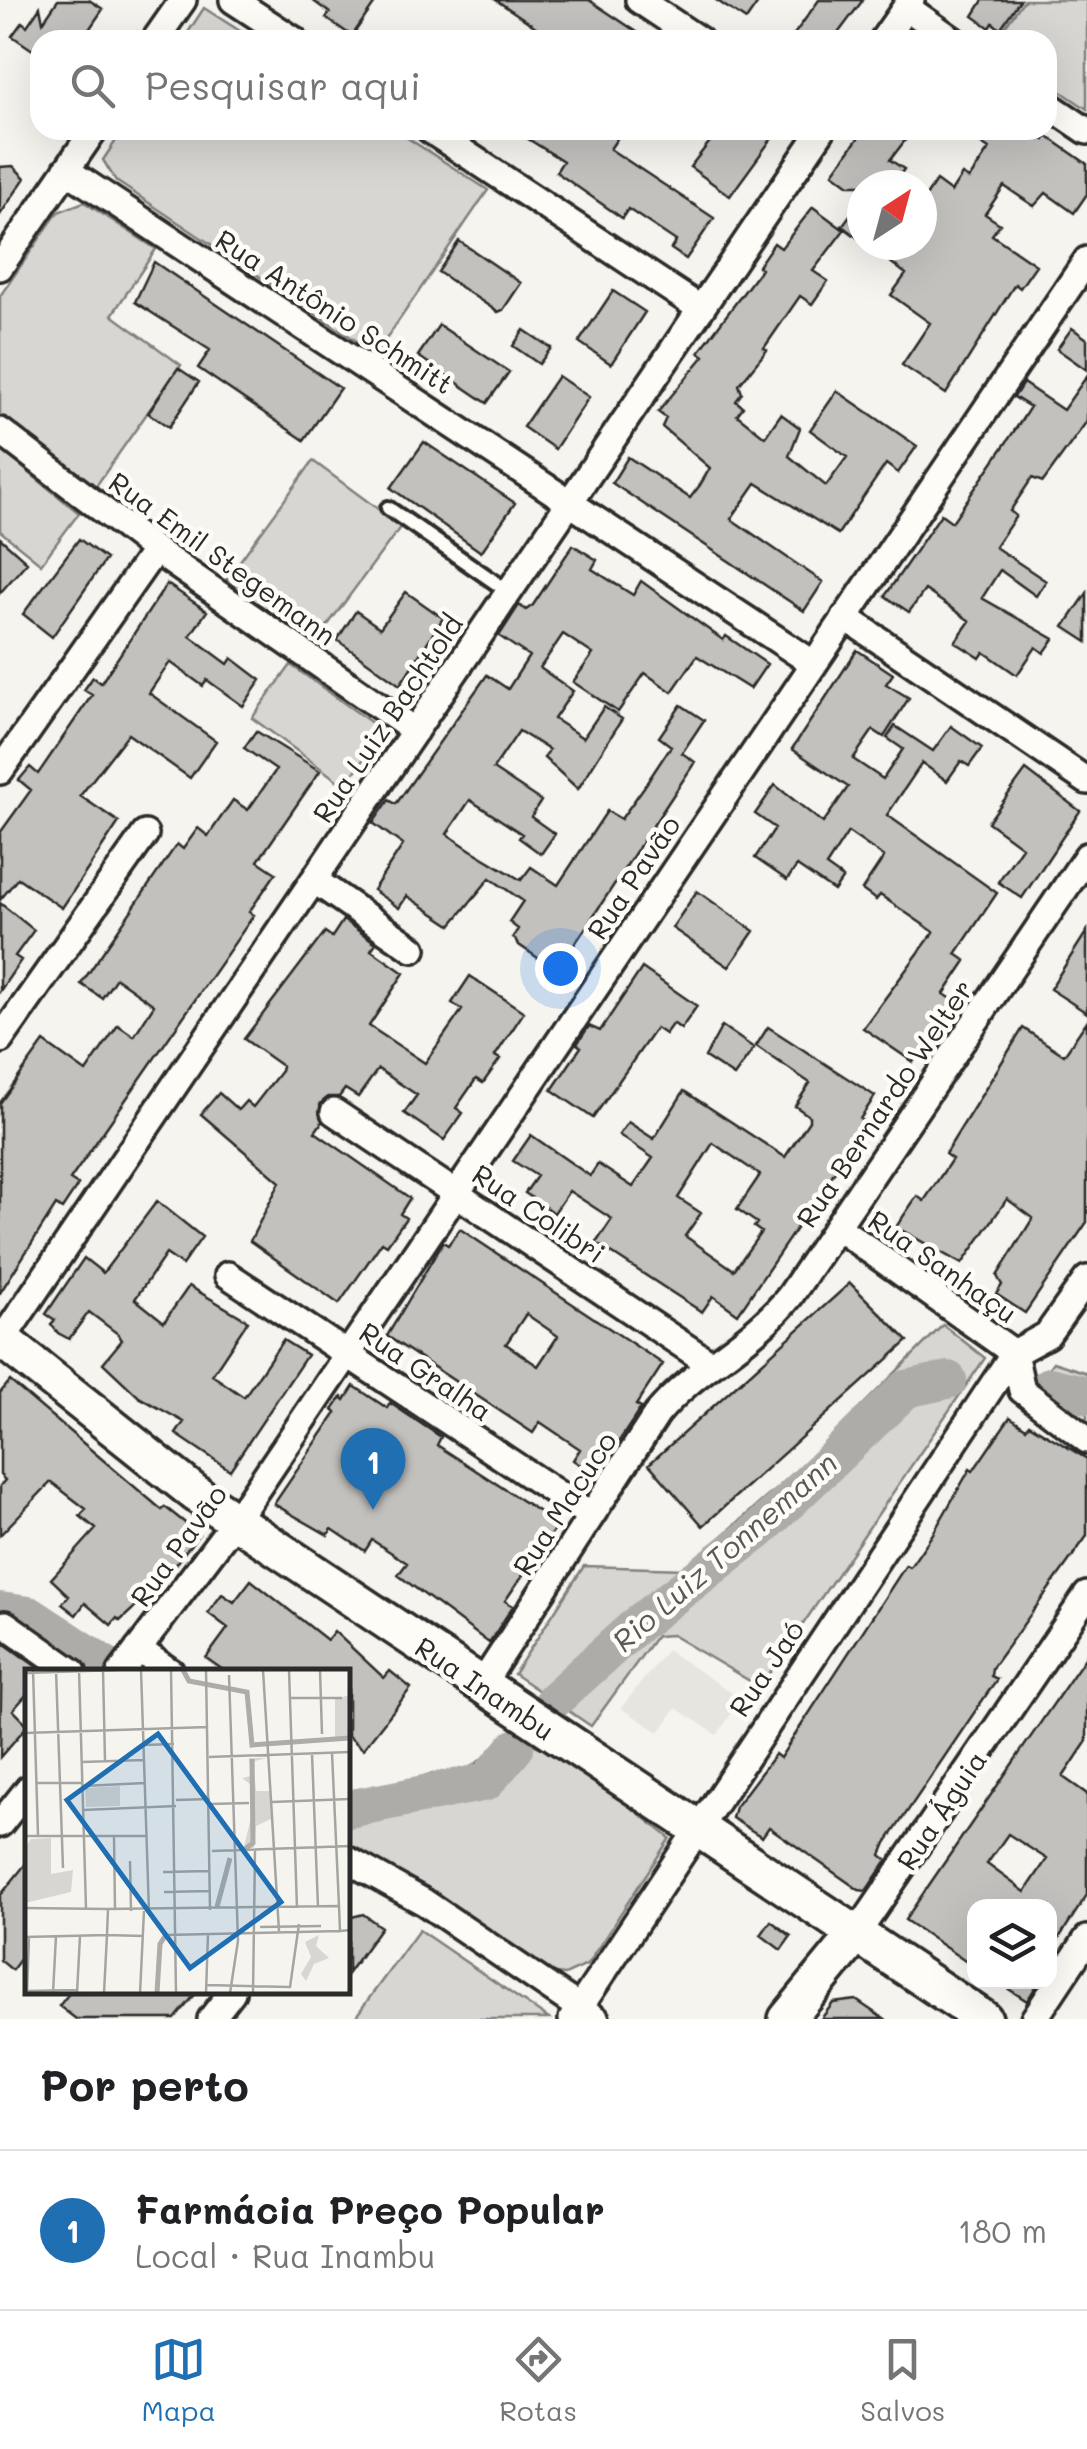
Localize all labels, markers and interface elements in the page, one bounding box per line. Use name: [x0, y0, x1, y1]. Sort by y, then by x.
search box: [30, 30, 1057, 140]
icon: search: [65, 58, 120, 113]
text: Pesquisar aqui: [145, 60, 421, 110]
north arrow: [847, 170, 937, 260]
street label: Rua Antônio Schmitt: [209, 221, 461, 401]
street label: Rua Emil Stegemann: [102, 463, 344, 653]
street label: Rua Luiz Bachtold: [304, 607, 470, 829]
street label: Rua Pavão: [578, 808, 688, 946]
your location: [535, 943, 586, 994]
street label: Rua Bernardo Welter: [788, 972, 980, 1234]
street label: Rua Colibri: [466, 1155, 612, 1271]
street label: Rua Sanhaçu: [862, 1202, 1024, 1330]
street label: Rua Gralha: [353, 1314, 499, 1428]
street label: Rua Macuco: [504, 1424, 624, 1582]
pin: 1: [340, 1428, 406, 1510]
water label: Rio Luiz Tonnemann: [603, 1442, 845, 1660]
street label: Rua Pavão: [122, 1477, 234, 1613]
street label: Rua Jaó: [721, 1613, 811, 1723]
street label: Rua Inambu: [408, 1628, 562, 1748]
inset map: [25, 1669, 350, 1994]
street label: Rua Águia: [888, 1743, 994, 1877]
map controls: [967, 1899, 1057, 1989]
button: layers: [967, 1899, 1057, 1989]
text: Por perto: [40, 2057, 249, 2112]
text: Farmácia Preço Popular: [135, 2184, 605, 2234]
text: 1: [65, 2209, 80, 2251]
text: 180 m: [958, 2209, 1047, 2251]
text: Local · Rua Inambu: [135, 2234, 435, 2276]
tab: Mapa: [142, 2332, 216, 2428]
tab: Rotas: [499, 2332, 577, 2428]
tab: Salvos: [860, 2332, 945, 2428]

